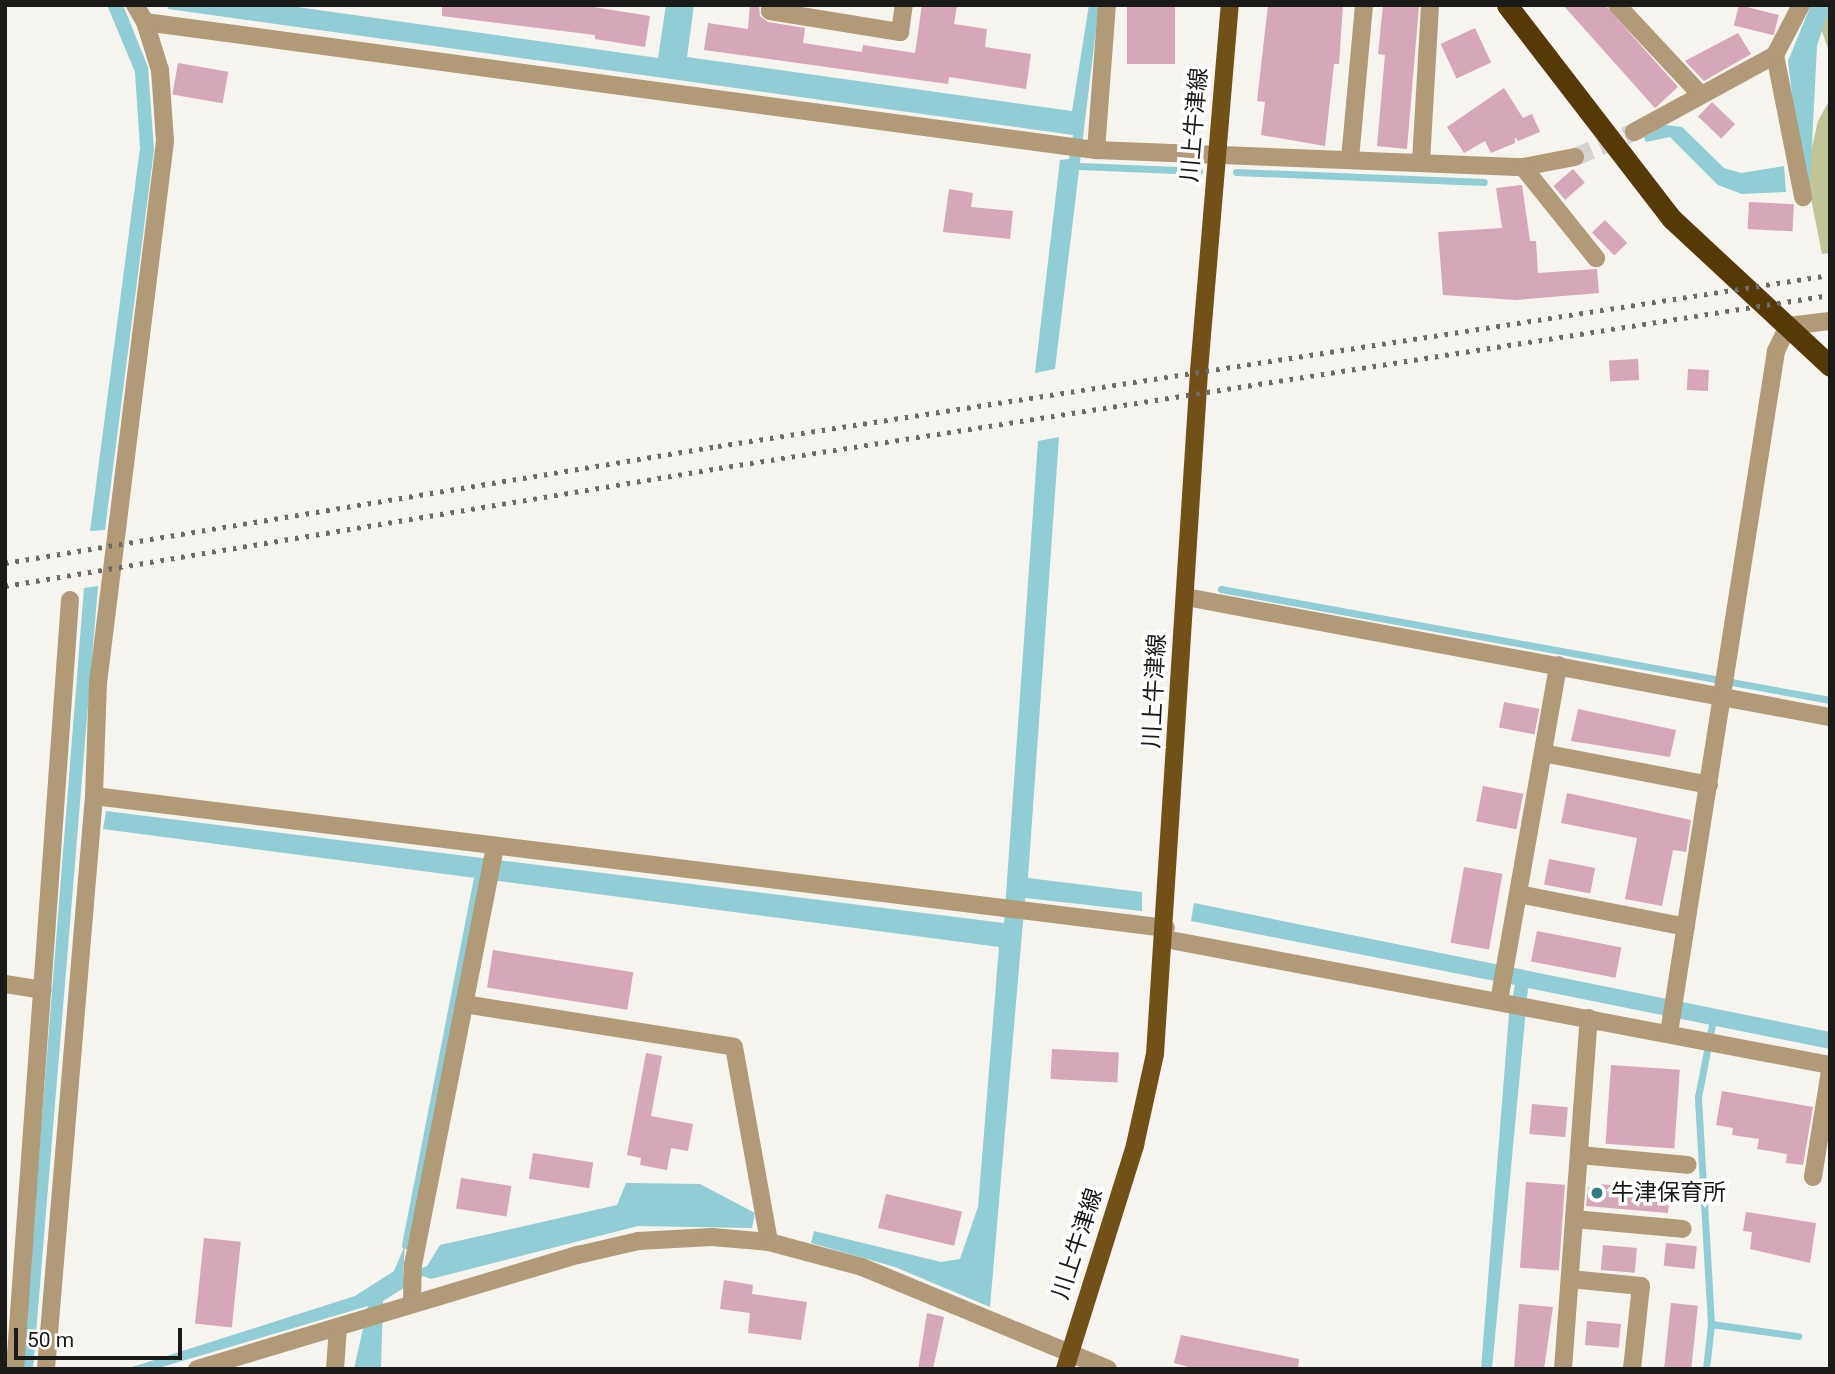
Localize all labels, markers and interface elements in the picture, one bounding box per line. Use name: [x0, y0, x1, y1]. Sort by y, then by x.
street label: 川上牛津線: [1176, 67, 1214, 183]
street label: 川上牛津線: [1138, 633, 1172, 749]
place label: 牛津保育所: [1611, 1179, 1726, 1207]
street label: 川上牛津線: [1047, 1185, 1109, 1303]
marker: 牛津保育所: [1589, 1185, 1605, 1201]
scale bar: [18, 1314, 186, 1358]
text: 50 m: [27, 1328, 74, 1352]

